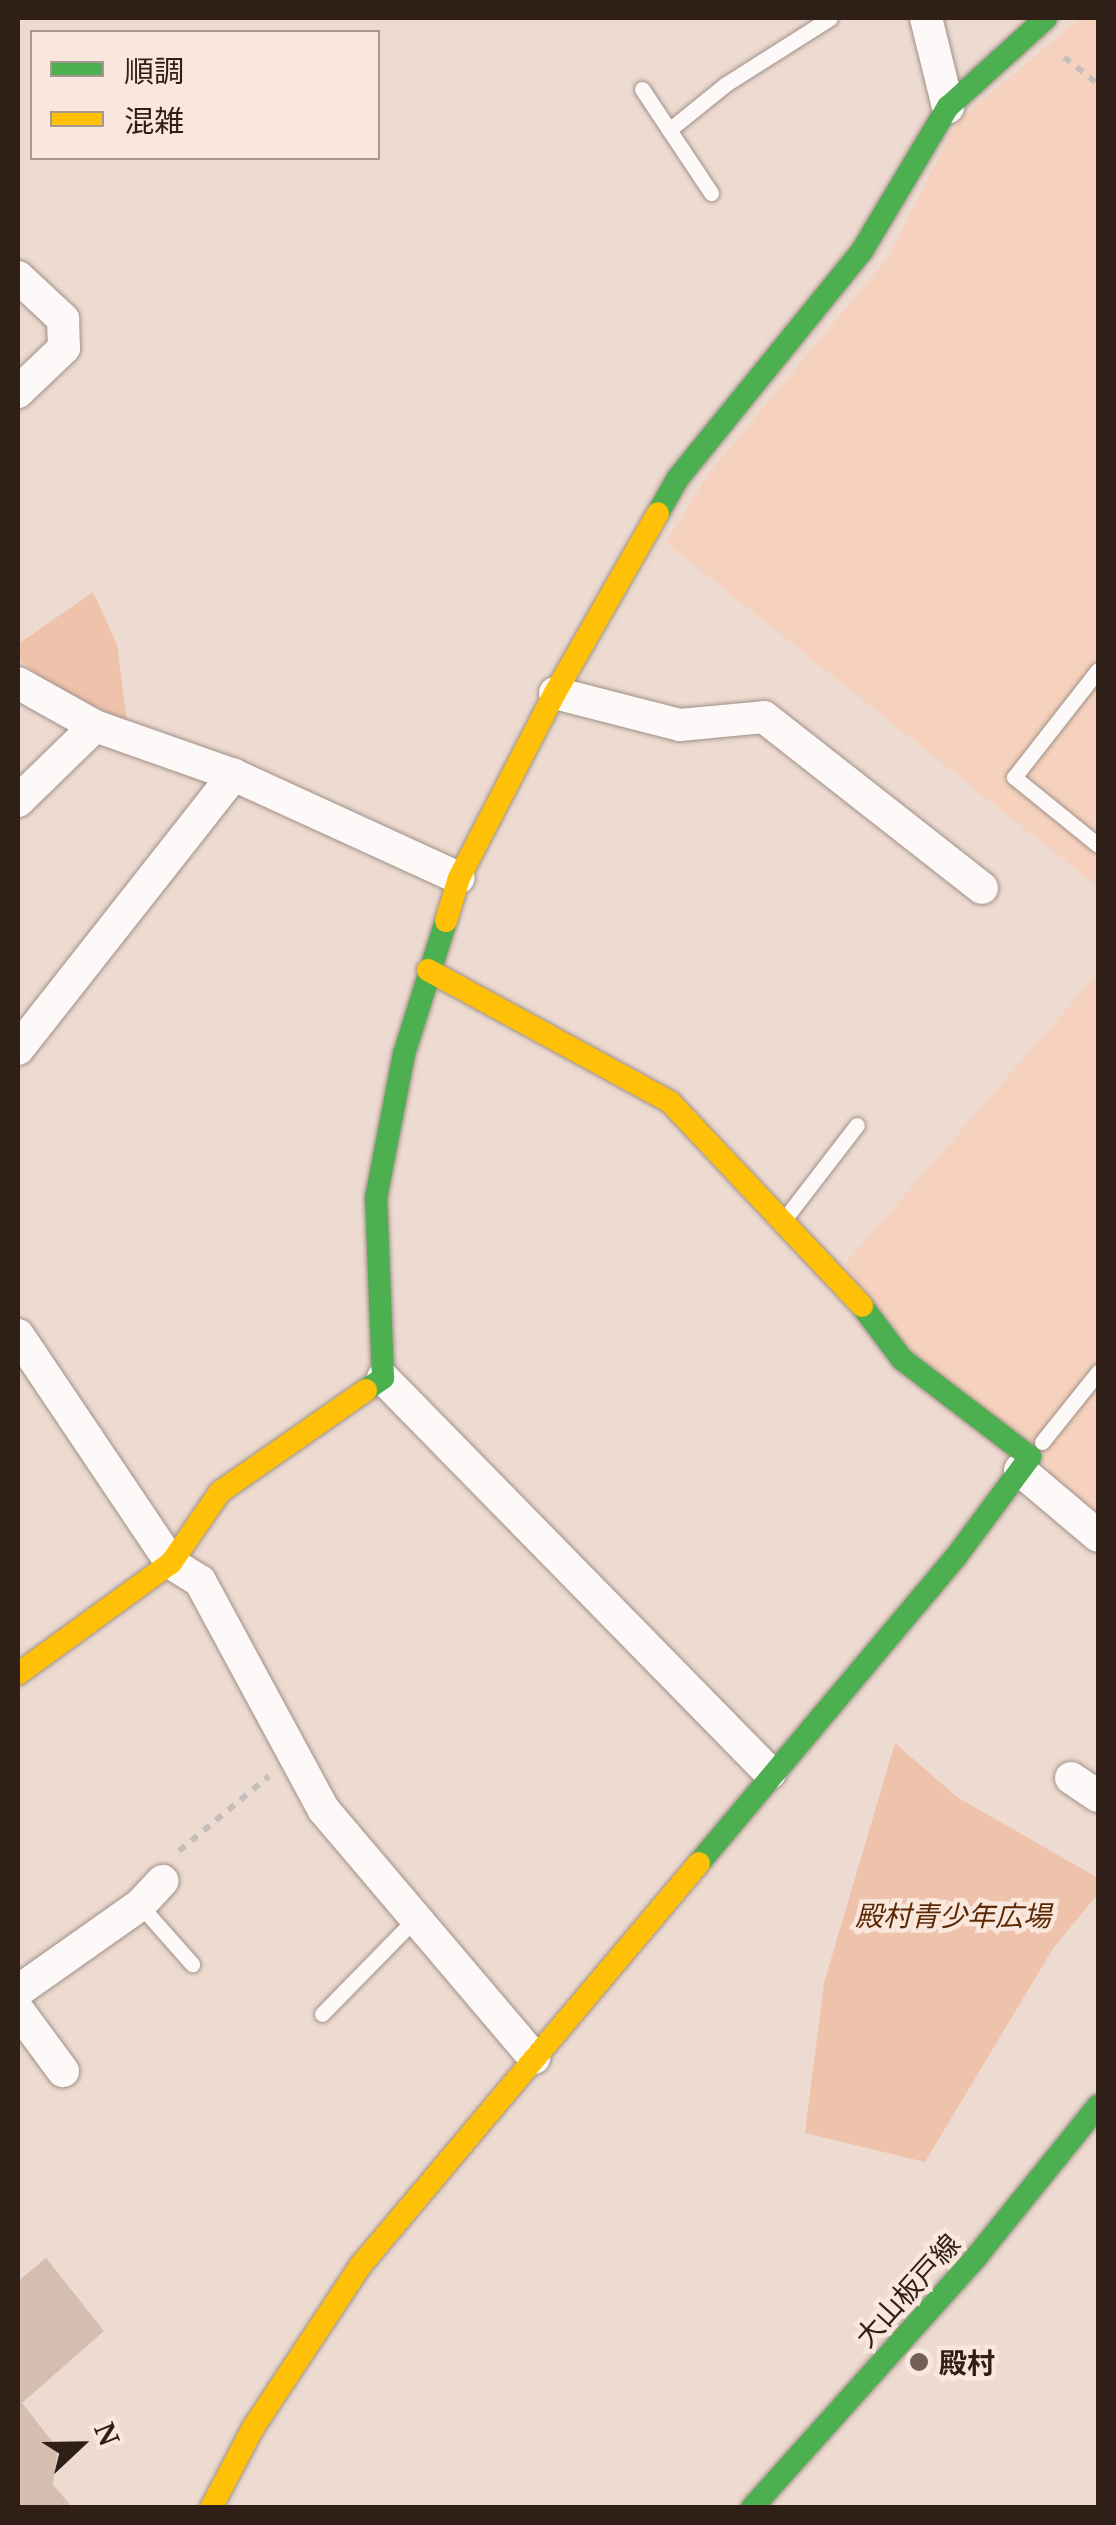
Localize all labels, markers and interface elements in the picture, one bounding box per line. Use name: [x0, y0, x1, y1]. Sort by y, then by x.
legend: [30, 30, 380, 160]
text: 順調: [124, 50, 184, 91]
text: 混雑: [124, 100, 184, 141]
park label: 殿村青少年広場: [855, 1898, 1051, 1932]
street label: 大山板戸線: [848, 2227, 966, 2353]
place label: 殿村: [939, 2345, 995, 2379]
marker: 殿村: [908, 2351, 930, 2373]
north arrow: [30, 2395, 130, 2495]
text: N: [86, 2416, 130, 2451]

